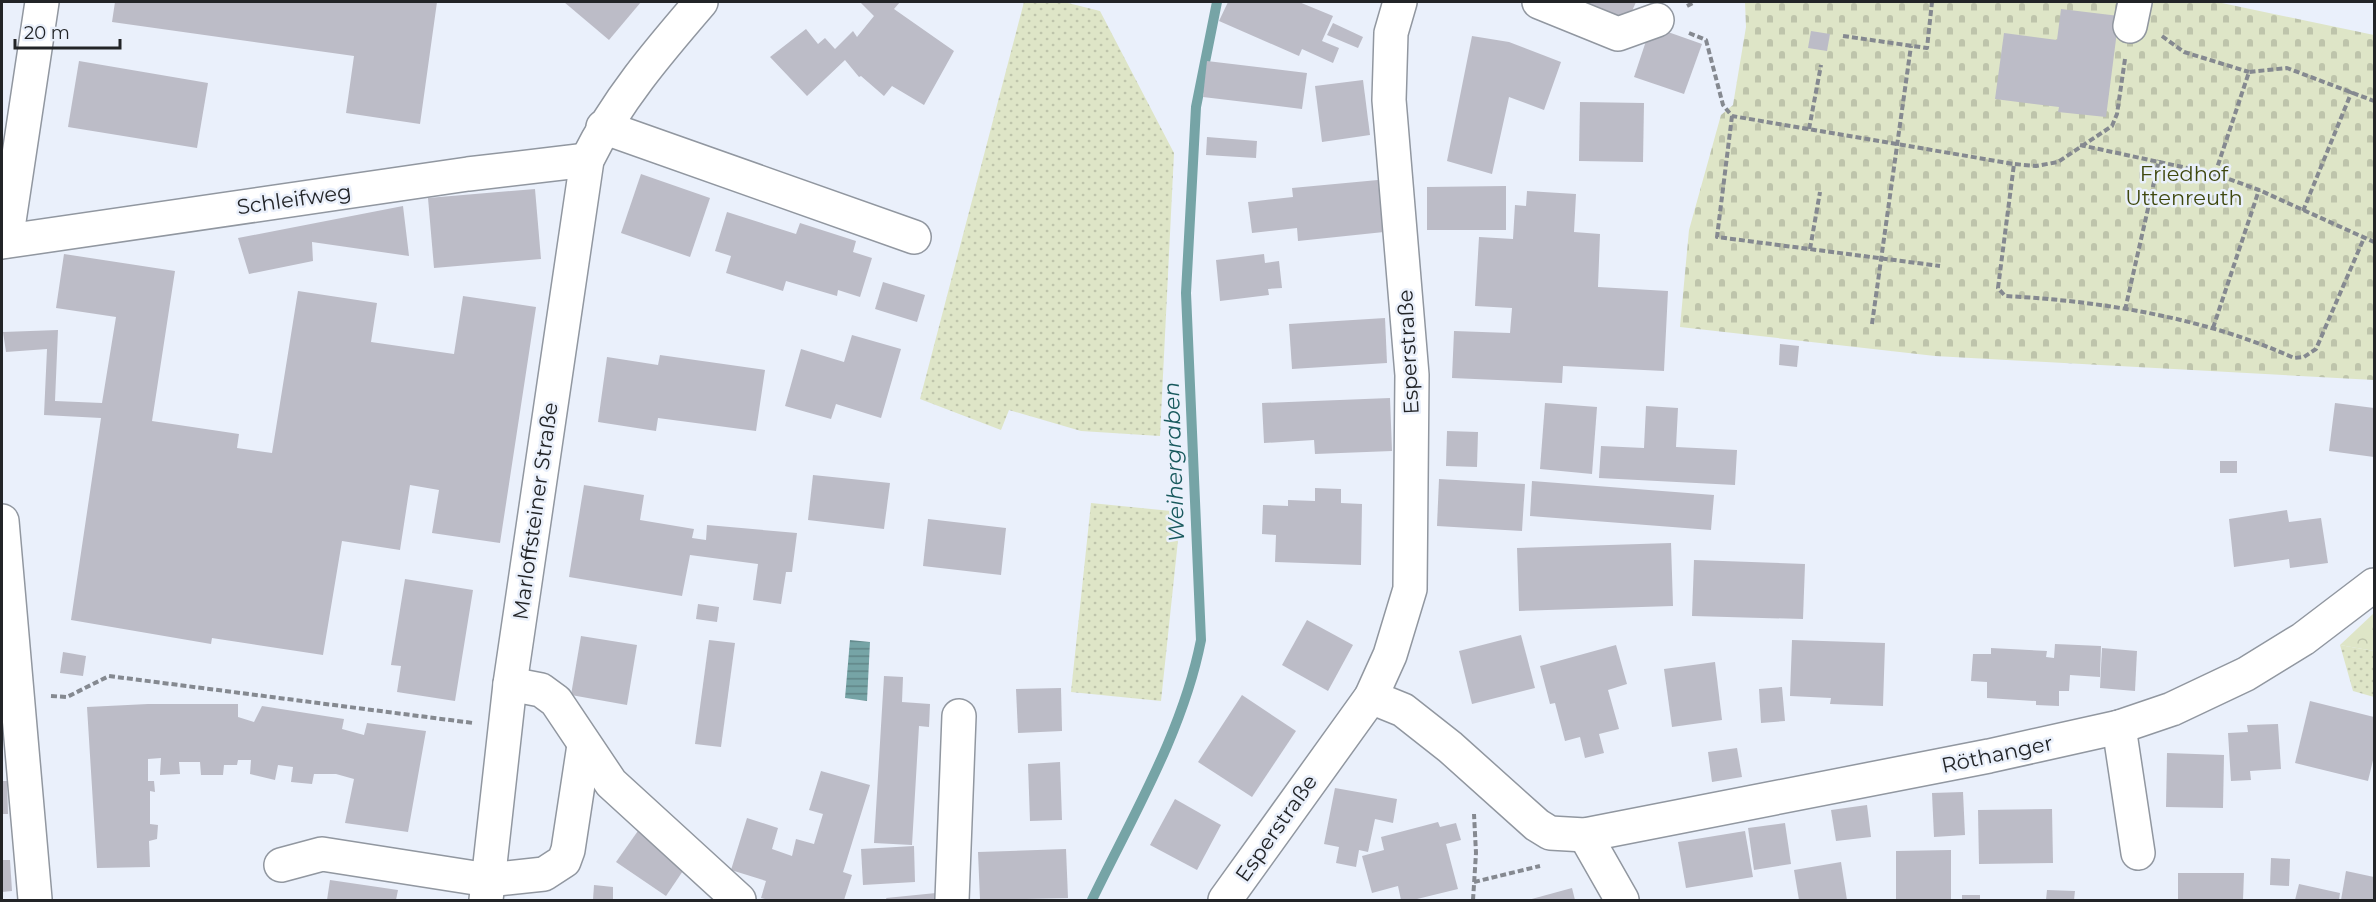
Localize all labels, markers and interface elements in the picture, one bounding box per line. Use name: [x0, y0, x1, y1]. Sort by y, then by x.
scale bar: [15, 12, 120, 50]
text: 20 m: [24, 22, 70, 44]
park label: Friedhof Uttenreuth: [2125, 161, 2243, 210]
street label: Schleifweg: [235, 179, 353, 219]
street label: Esperstraße: [1392, 289, 1424, 415]
water label: Weihergraben: [1158, 381, 1190, 543]
street label: Marloffsteiner Straße: [507, 401, 563, 621]
street label: Röthanger: [1939, 730, 2055, 778]
street label: Esperstraße: [1230, 770, 1322, 886]

